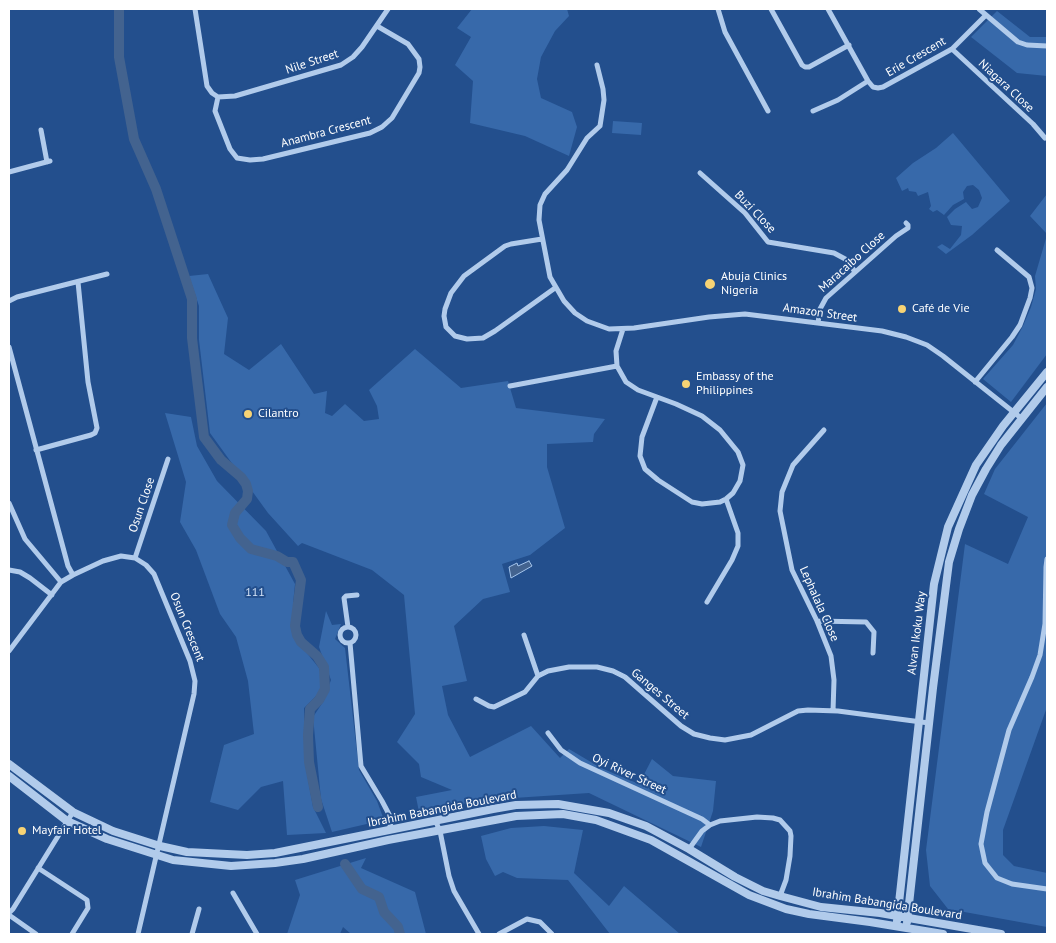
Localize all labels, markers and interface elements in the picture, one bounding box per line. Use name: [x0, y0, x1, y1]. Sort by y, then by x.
street label: Erie Crescent: [883, 34, 949, 80]
street label: Nile Street: [284, 47, 340, 77]
street label: Niagara Close: [975, 57, 1037, 115]
street label: Anambra Crescent: [279, 113, 373, 151]
street label: Buzi Close: [731, 188, 779, 236]
street label: Maracaibo Close: [816, 229, 888, 295]
place label: Abuja Clinics Nigeria: [721, 270, 787, 298]
marker: Abuja Clinics Nigeria: [703, 277, 717, 291]
street label: Amazon Street: [782, 301, 858, 325]
place label: Café de Vie: [912, 302, 969, 316]
marker: Café de Vie: [896, 303, 908, 315]
place label: Embassy of the Philippines: [696, 370, 774, 398]
marker: Embassy of the Philippines: [680, 378, 692, 390]
place label: Cilantro: [258, 407, 299, 421]
marker: Cilantro: [242, 408, 254, 420]
street label: Osun Close: [126, 476, 158, 534]
street label: Lephalala Close: [796, 564, 842, 644]
park label: 111: [245, 586, 265, 600]
street label: Osun Crescent: [167, 590, 207, 664]
street label: Alvan Ikoku Way: [905, 590, 929, 676]
street label: Ganges Street: [628, 666, 692, 722]
street label: Oyi River Street: [590, 751, 668, 797]
street label: Ibrahim Babangida Boulevard: [366, 787, 518, 831]
place label: Mayfair Hotel: [32, 824, 101, 838]
marker: Mayfair Hotel: [16, 825, 28, 837]
street label: Ibrahim Babangida Boulevard: [811, 885, 963, 923]

